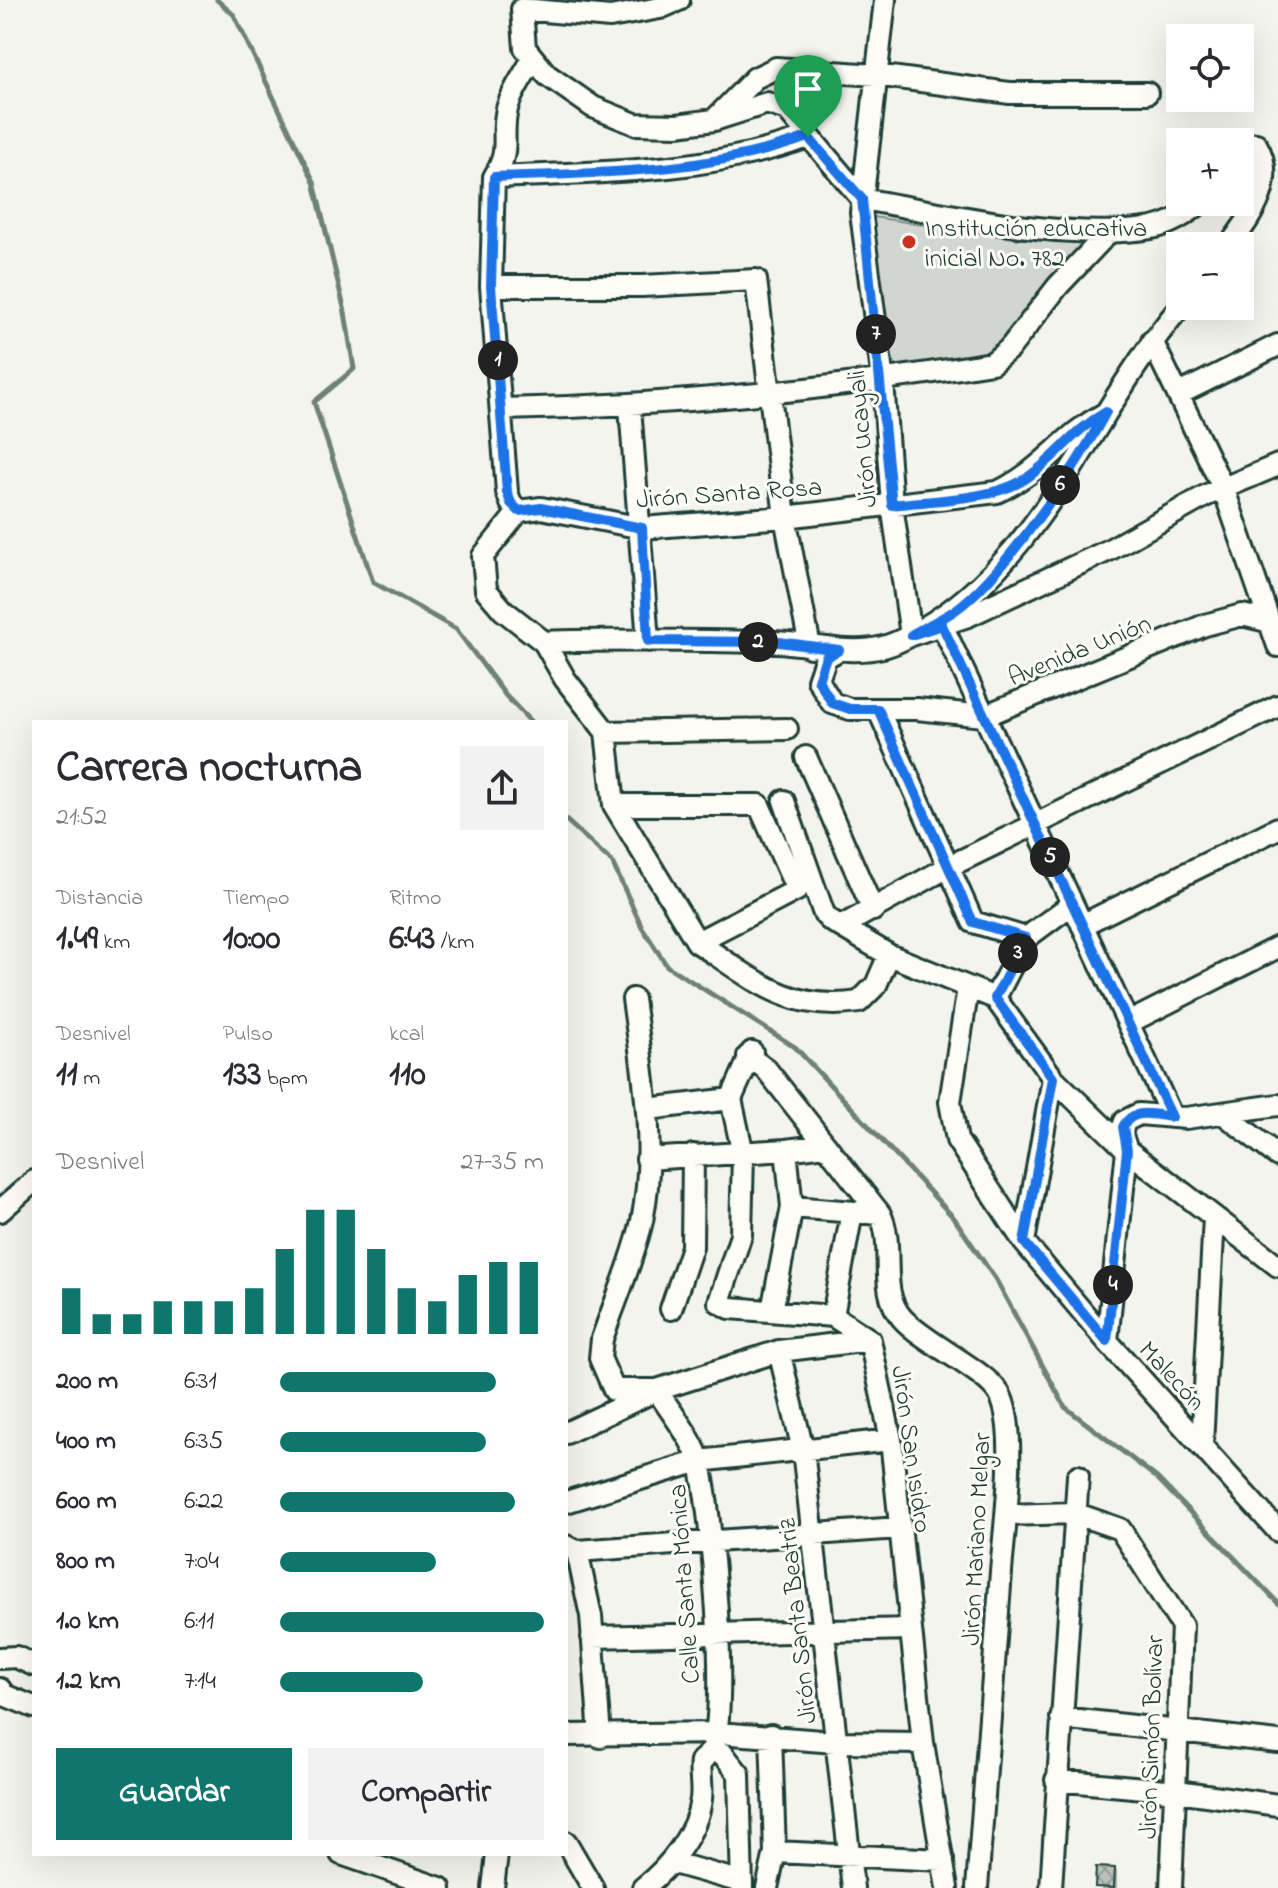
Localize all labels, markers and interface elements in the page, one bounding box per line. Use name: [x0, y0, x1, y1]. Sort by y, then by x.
map controls: [1166, 24, 1254, 320]
button: locate: [1166, 24, 1254, 112]
pin: [774, 55, 842, 137]
icon: arrive: [786, 67, 830, 111]
button: +: [1166, 128, 1254, 216]
place label: Institución educativa inicial No. 782: [925, 211, 1147, 279]
button: −: [1166, 232, 1254, 320]
marker: Institución educativa inicial No. 782: [900, 233, 918, 251]
pin: 7: [856, 314, 896, 354]
text: 7: [871, 318, 881, 350]
pin: 1: [478, 340, 518, 380]
text: 1: [495, 344, 502, 376]
street label: Jirón Ucayali: [839, 368, 889, 509]
pin: 6: [1040, 465, 1080, 505]
text: 6: [1055, 469, 1065, 501]
street label: Jirón Santa Rosa: [635, 470, 823, 520]
street label: Avenida Unión: [1003, 606, 1157, 698]
pin: 2: [738, 622, 778, 662]
text: 2: [753, 626, 763, 658]
text: Carrera nocturna: [56, 737, 362, 801]
button: share: [460, 746, 544, 830]
text: 21:52: [56, 799, 107, 837]
pin: 5: [1030, 837, 1070, 877]
text: 5: [1044, 841, 1056, 873]
text: Distancia: [56, 883, 143, 915]
text: Tiempo: [223, 883, 290, 915]
text: Ritmo: [389, 883, 441, 915]
text: 1.49: [56, 915, 98, 965]
text: 10:00: [223, 915, 280, 965]
text: 6:43: [389, 915, 435, 965]
text: km: [98, 927, 130, 959]
text: /km: [435, 927, 474, 959]
pin: 3: [998, 933, 1038, 973]
text: 3: [1013, 937, 1023, 969]
text: Desnivel: [56, 1019, 131, 1051]
text: Pulso: [223, 1019, 273, 1051]
text: kcal: [389, 1019, 424, 1051]
text: 11: [56, 1051, 78, 1101]
text: 133: [223, 1051, 262, 1101]
text: 110: [389, 1051, 426, 1101]
text: m: [78, 1063, 100, 1095]
text: bpm: [262, 1063, 308, 1095]
text: Desnivel: [56, 1144, 144, 1182]
text: 27–35 m: [461, 1144, 544, 1182]
pin: 4: [1093, 1265, 1133, 1305]
text: 4: [1108, 1269, 1118, 1301]
street label: Malecón: [1128, 1333, 1213, 1421]
text: 200 m: [56, 1363, 118, 1401]
text: 6:31: [184, 1363, 217, 1401]
street label: Jirón San Isidro: [879, 1363, 941, 1536]
text: 400 m: [56, 1423, 116, 1461]
text: 6:35: [184, 1423, 223, 1461]
street label: Jirón Mariano Melgar: [953, 1431, 1003, 1647]
street label: Calle Santa Mónica: [660, 1482, 712, 1685]
text: 600 m: [56, 1483, 117, 1521]
text: 6:22: [184, 1483, 224, 1521]
street label: Jirón Santa Beatriz: [769, 1516, 829, 1725]
text: 800 m: [56, 1543, 115, 1581]
text: 7:04: [184, 1543, 219, 1581]
text: 1.0 km: [56, 1603, 119, 1641]
text: 6:11: [184, 1603, 214, 1641]
street label: Jirón Simón Bolívar: [1130, 1634, 1176, 1840]
text: 1.2 km: [56, 1663, 121, 1701]
text: 7:14: [184, 1663, 216, 1701]
button: Guardar: [56, 1748, 292, 1840]
button: Compartir: [308, 1748, 544, 1840]

